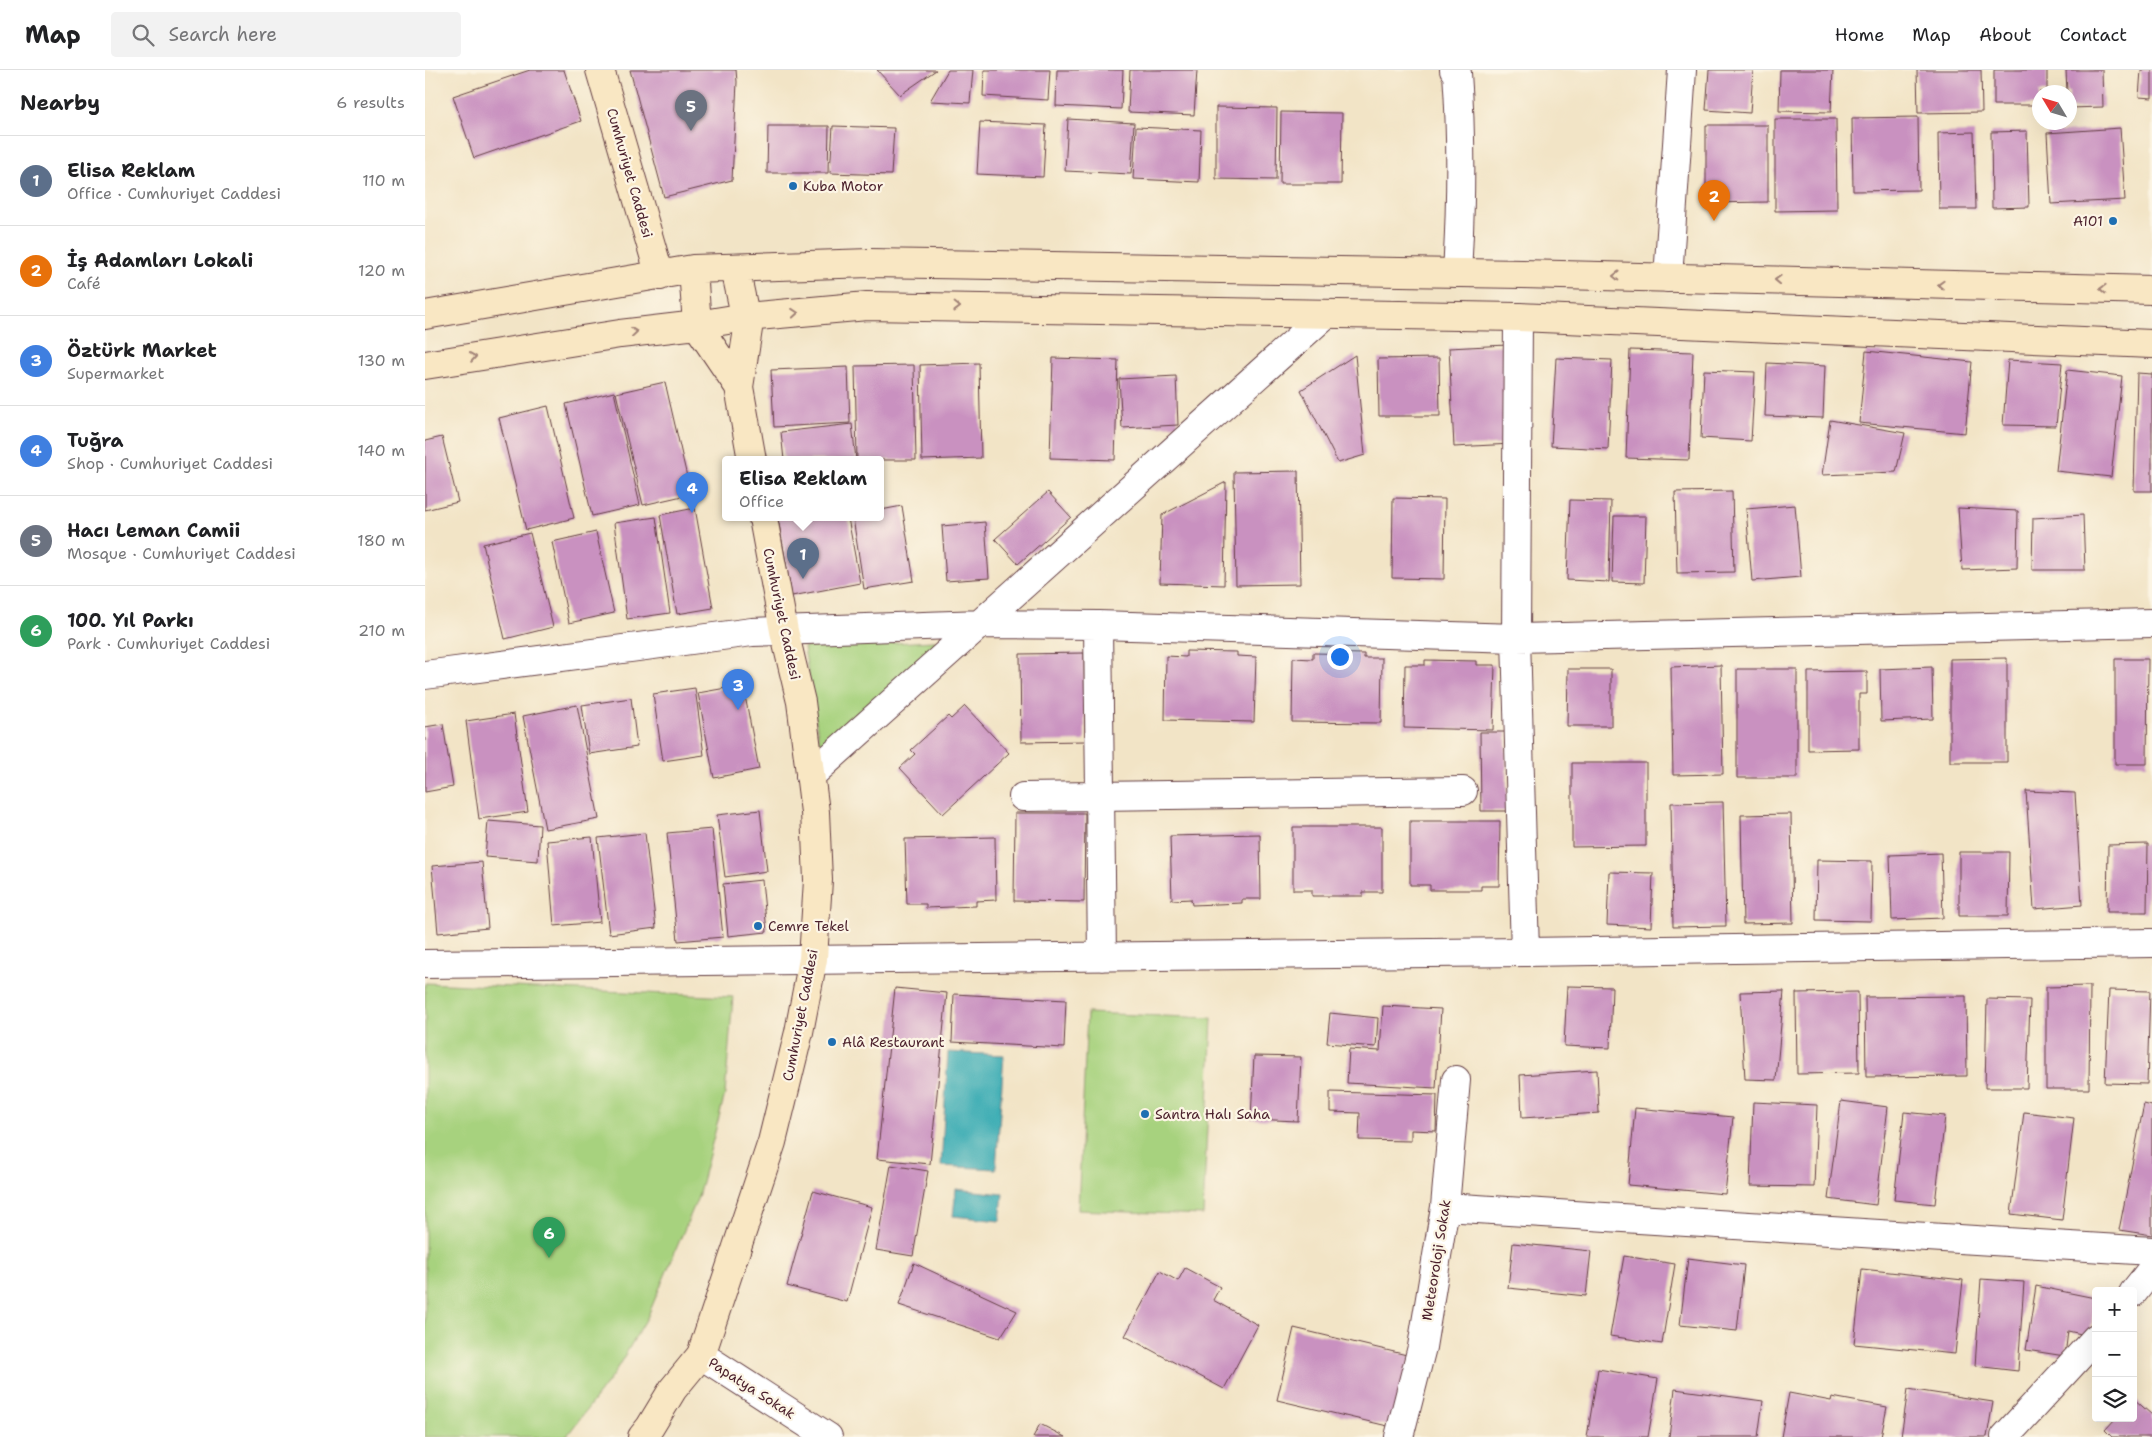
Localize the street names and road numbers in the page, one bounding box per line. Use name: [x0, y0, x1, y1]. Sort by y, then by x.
street label: Cumhuriyet Caddesi: [603, 106, 657, 240]
street label: Cumhuriyet Caddesi: [759, 546, 805, 682]
street label: Cumhuriyet Caddesi: [778, 947, 822, 1083]
street label: Meteoroloji Sokak: [1418, 1198, 1454, 1322]
street label: Papatya Sokak: [705, 1353, 799, 1423]

